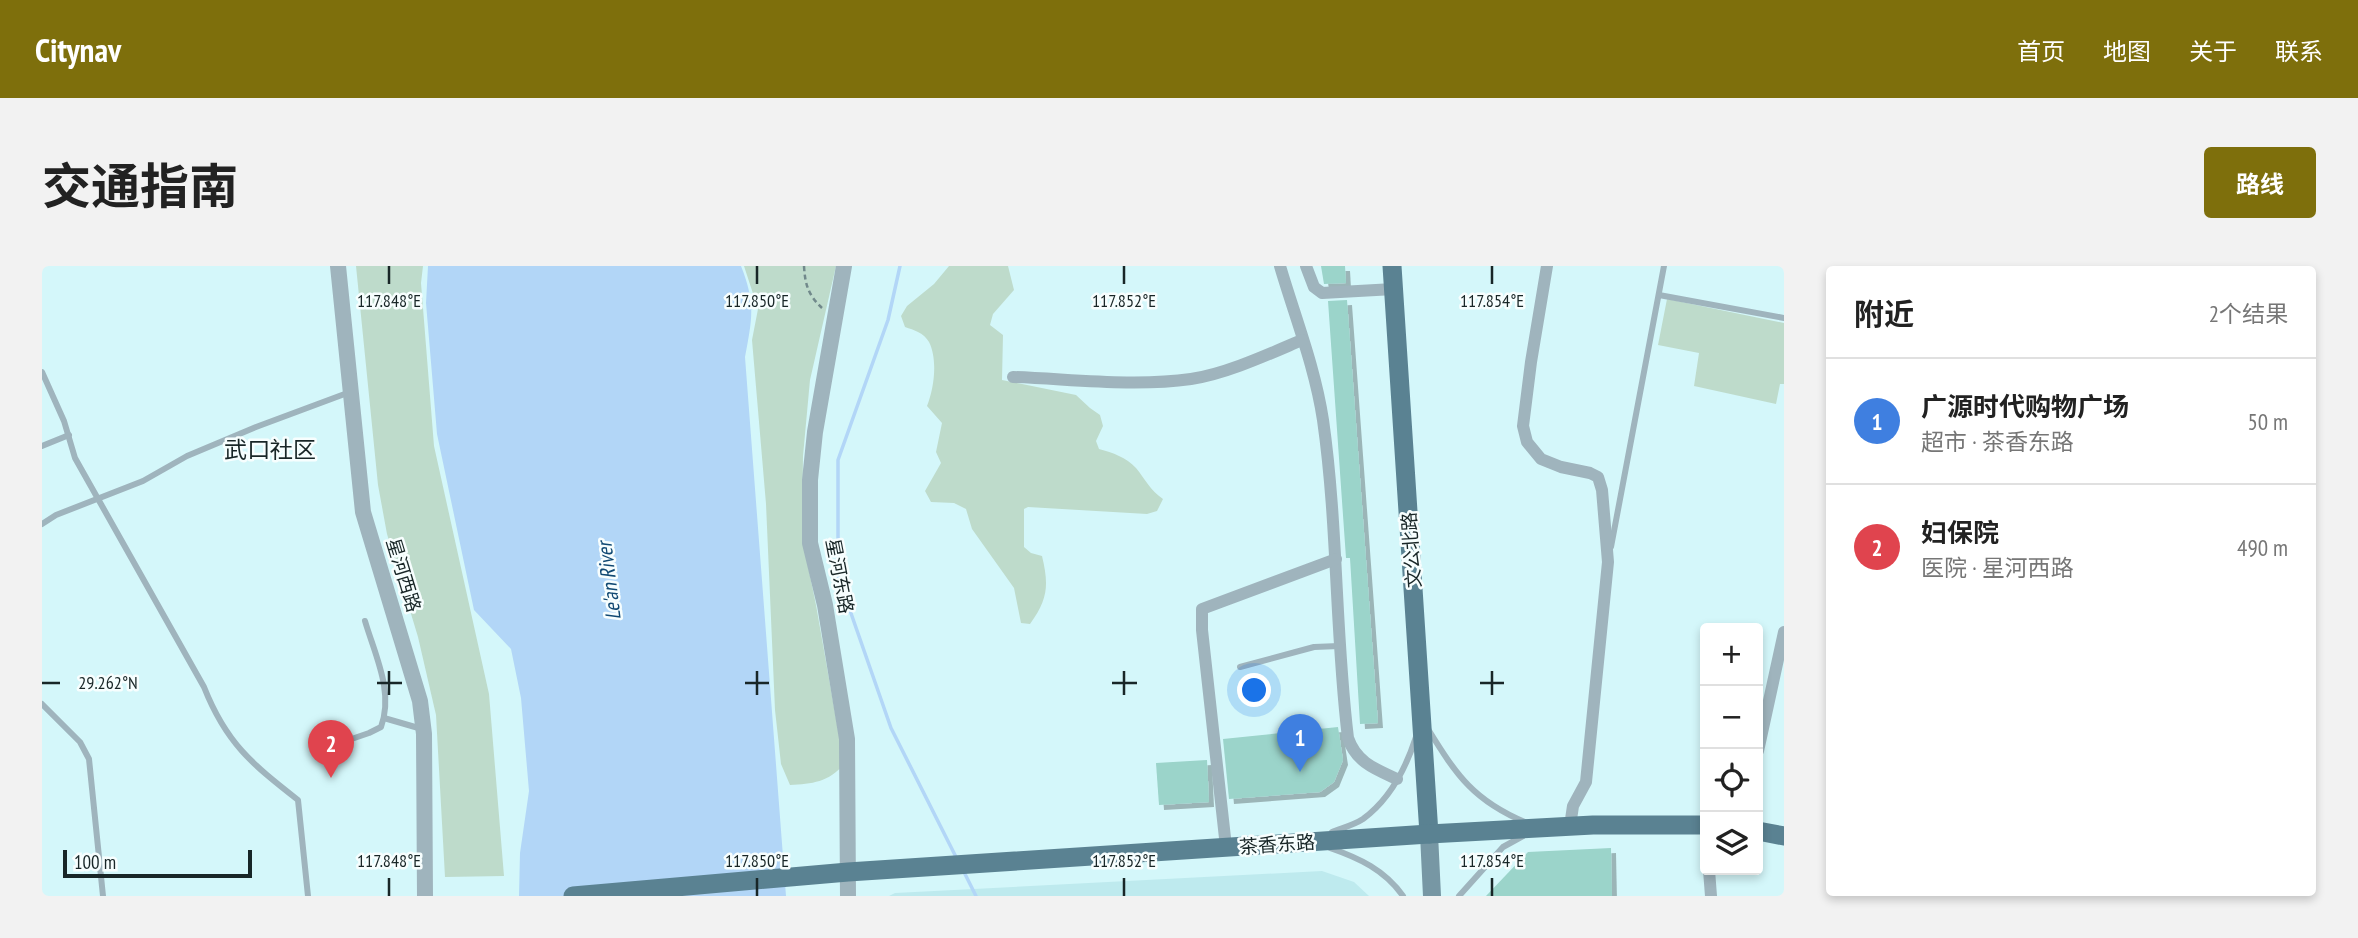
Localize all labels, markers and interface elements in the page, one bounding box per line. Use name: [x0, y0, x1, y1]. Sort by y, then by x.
text: Citynav: [35, 28, 121, 71]
text: 首页: [2017, 36, 2065, 67]
text: 地图: [2103, 36, 2151, 67]
text: 关于: [2189, 36, 2237, 67]
text: 联系: [2275, 36, 2323, 67]
button: 路线: [2204, 147, 2316, 218]
text: 交通指南: [42, 154, 238, 218]
text: 117.848°E: [357, 289, 421, 312]
text: 117.850°E: [725, 289, 789, 312]
text: 117.852°E: [1092, 289, 1156, 312]
text: 117.854°E: [1460, 289, 1524, 312]
text: 附近: [1854, 294, 1914, 333]
text: 2个结果: [2209, 299, 2288, 328]
text: 广源时代购物广场: [1921, 390, 2129, 423]
text: 1: [1872, 407, 1883, 436]
text: 50 m: [2247, 407, 2288, 436]
text: 超市 · 茶香东路: [1921, 427, 2074, 456]
district label: 武口社区: [224, 435, 316, 464]
street label: 文公北路: [1396, 511, 1426, 589]
text: 妇保院: [1921, 516, 1999, 549]
text: 2: [1872, 533, 1883, 562]
text: 490 m: [2237, 533, 2288, 562]
street label: 星河西路: [381, 535, 427, 615]
street label: 星河东路: [821, 536, 859, 616]
water label: Le'an River: [590, 537, 627, 622]
text: 医院 · 星河西路: [1921, 553, 2074, 582]
map controls: [1700, 623, 1763, 875]
button: +: [1700, 623, 1763, 686]
text: 29.262°N: [78, 671, 138, 694]
your location: [1237, 673, 1271, 707]
button: −: [1700, 686, 1763, 749]
pin: 1: [1277, 714, 1323, 772]
pin: 2: [308, 720, 354, 778]
button: locate: [1700, 749, 1763, 812]
button: layers: [1700, 812, 1763, 875]
street label: 茶香东路: [1238, 829, 1316, 859]
scale bar: [63, 847, 252, 879]
text: 117.848°E: [357, 849, 421, 872]
text: 117.850°E: [725, 849, 789, 872]
text: 117.852°E: [1092, 849, 1156, 872]
text: 117.854°E: [1460, 849, 1524, 872]
text: 100 m: [74, 850, 116, 874]

